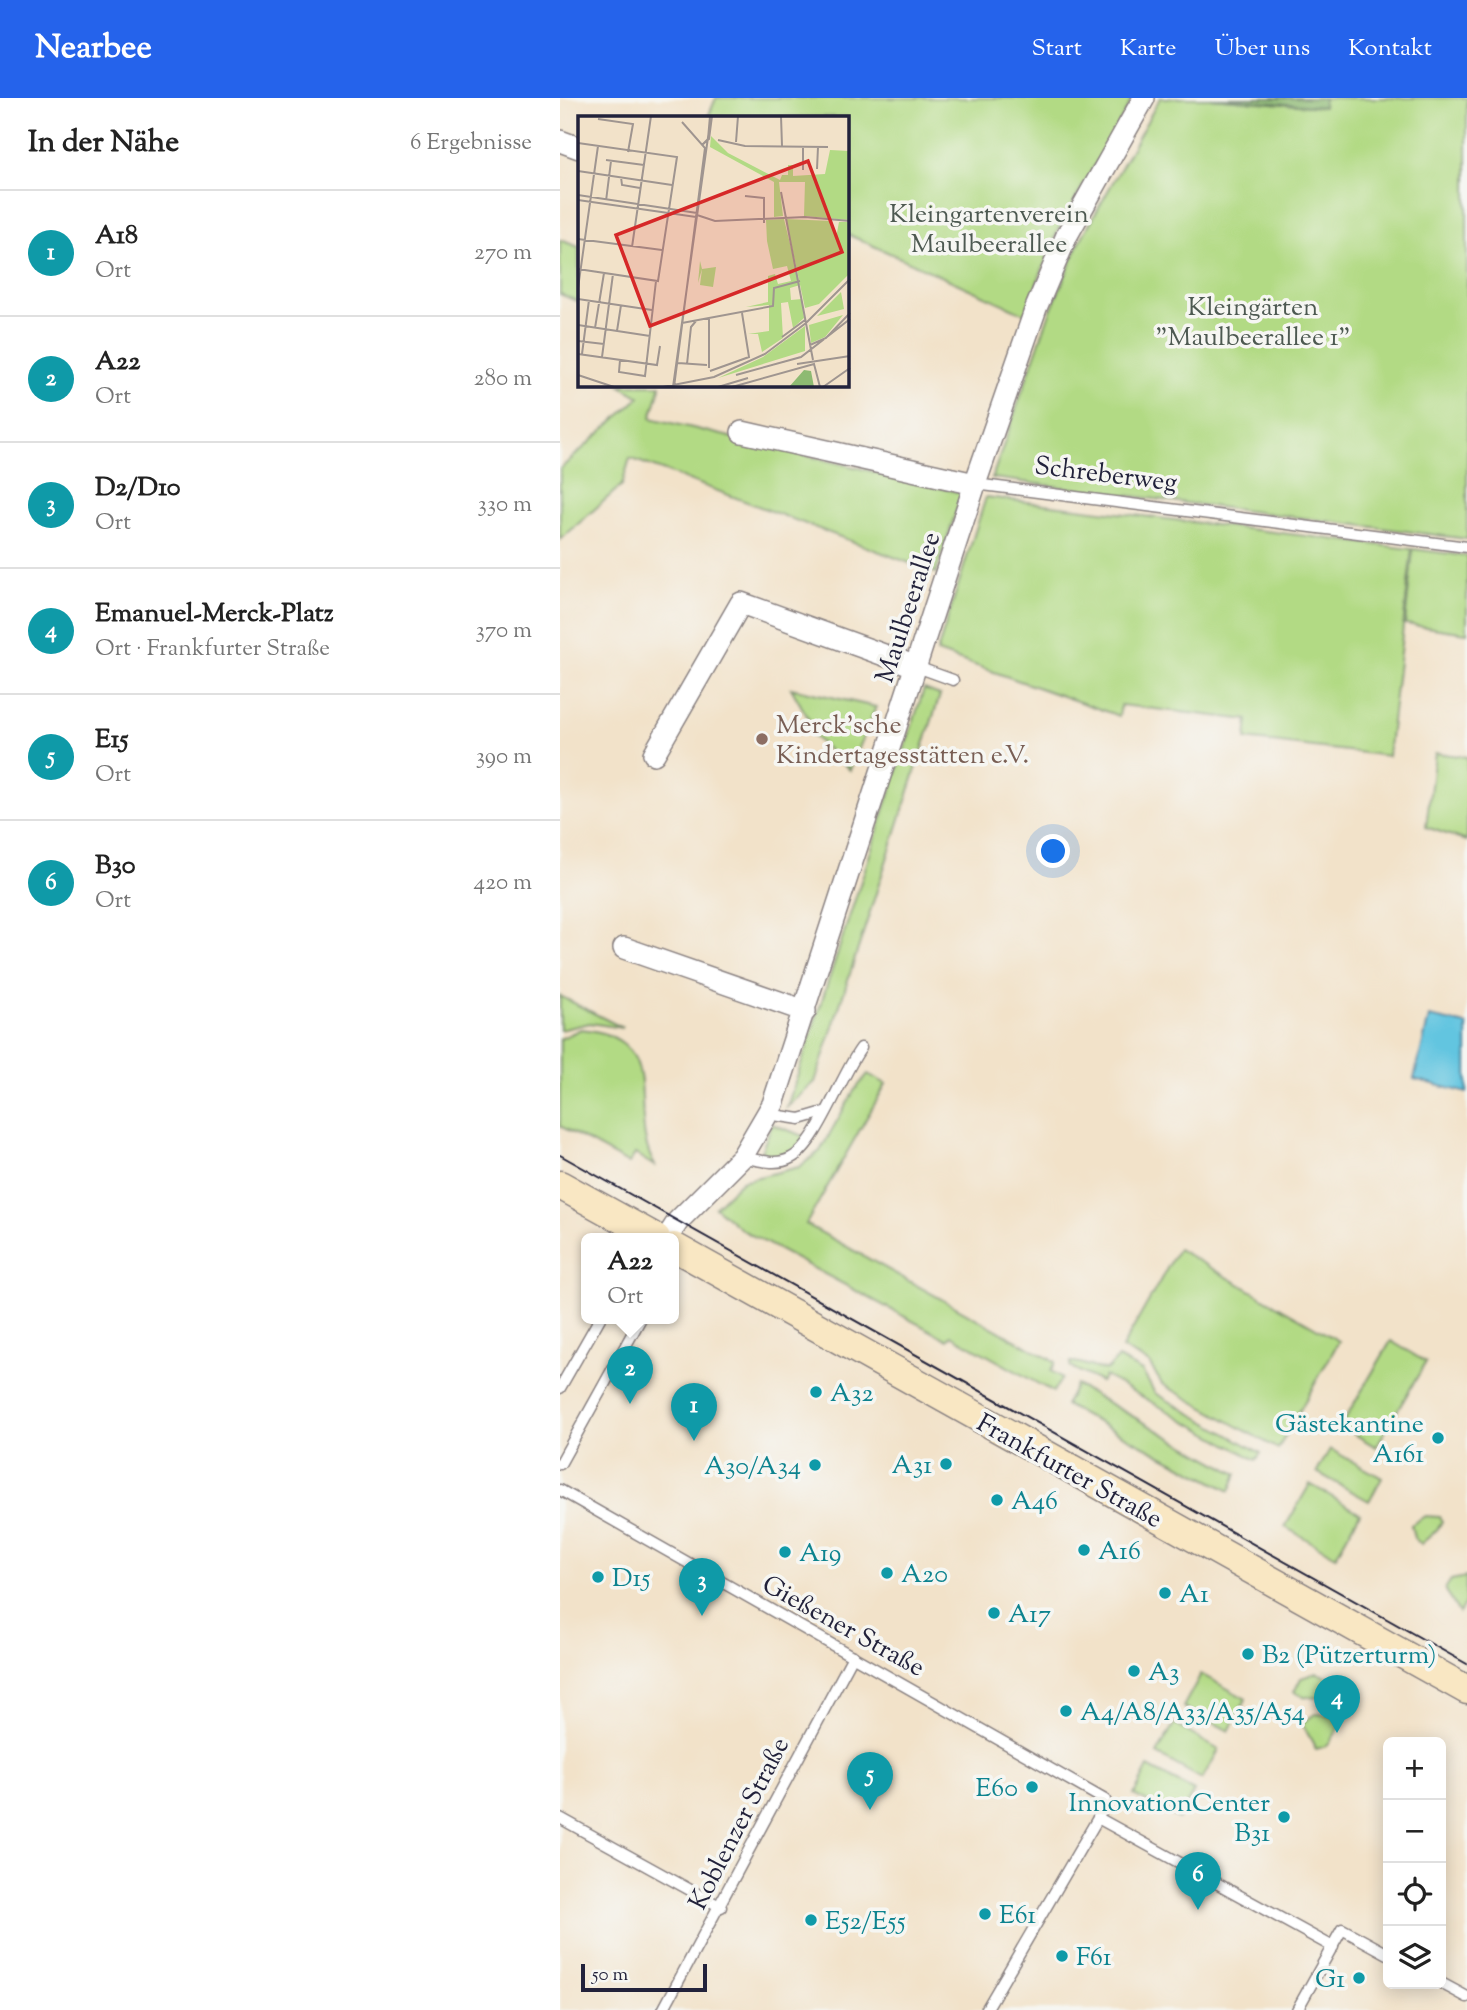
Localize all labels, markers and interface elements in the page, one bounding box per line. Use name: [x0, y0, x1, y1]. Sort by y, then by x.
text: Nearbee: [35, 25, 152, 73]
text: Start: [1031, 32, 1082, 66]
text: Karte: [1120, 32, 1176, 66]
text: Über uns: [1214, 32, 1310, 66]
text: Kontakt: [1348, 32, 1432, 66]
inset map: [578, 116, 849, 387]
text: In der Nähe: [28, 122, 179, 165]
text: 6 Ergebnisse: [410, 127, 532, 160]
park label: Kleingartenverein Maulbeerallee: [889, 197, 1089, 264]
text: A18: [95, 218, 138, 255]
text: 1: [47, 237, 55, 270]
text: 270 m: [474, 237, 532, 270]
text: Ort: [95, 255, 131, 288]
park label: Kleingärten "Maulbeerallee 1": [1156, 290, 1350, 357]
text: A22: [95, 344, 140, 381]
text: 2: [46, 363, 56, 396]
text: 280 m: [474, 363, 532, 396]
text: Ort: [95, 381, 131, 414]
street label: Schreberweg: [1032, 448, 1179, 503]
text: D2/D10: [95, 470, 181, 507]
text: 3: [46, 489, 56, 522]
text: 330 m: [478, 489, 532, 522]
text: Ort: [95, 507, 131, 540]
street label: Maulbeerallee: [868, 528, 951, 688]
text: Emanuel-Merck-Platz: [95, 596, 334, 633]
text: 4: [45, 615, 57, 648]
text: 370 m: [476, 615, 532, 648]
text: Ort · Frankfurter Straße: [95, 633, 330, 666]
place label: Merck'sche Kindertagesstätten e.V.: [776, 708, 1029, 775]
text: E15: [95, 722, 128, 759]
marker: Merck'sche Kindertagesstätten e.V.: [754, 731, 770, 747]
text: 5: [47, 741, 55, 774]
text: 390 m: [476, 741, 532, 774]
text: Ort: [95, 759, 131, 792]
your location: [1036, 834, 1070, 868]
text: B30: [95, 848, 135, 885]
text: 6: [45, 867, 57, 900]
text: 420 m: [474, 867, 532, 900]
text: Ort: [95, 885, 131, 918]
popup: [581, 1233, 679, 1324]
text: A22: [607, 1244, 653, 1281]
text: Ort: [607, 1281, 643, 1314]
pin: 2: [607, 1346, 653, 1404]
place label: A32: [830, 1376, 874, 1413]
pin: 1: [671, 1383, 717, 1441]
marker: A32: [808, 1384, 824, 1400]
street label: Frankfurter Straße: [969, 1406, 1168, 1539]
place label: Gästekantine A161: [1275, 1407, 1424, 1474]
marker: Gästekantine A161: [1430, 1430, 1446, 1446]
place label: A31: [892, 1448, 932, 1485]
place label: A30/A34: [704, 1449, 801, 1486]
marker: A31: [938, 1456, 954, 1472]
marker: A30/A34: [807, 1457, 823, 1473]
place label: A46: [1011, 1484, 1058, 1521]
marker: A46: [989, 1492, 1005, 1508]
place label: A16: [1098, 1534, 1141, 1571]
place label: A19: [799, 1536, 841, 1573]
marker: A16: [1076, 1542, 1092, 1558]
marker: A19: [777, 1544, 793, 1560]
place label: A20: [901, 1557, 948, 1594]
pin: 3: [679, 1558, 725, 1616]
place label: D15: [612, 1561, 650, 1598]
marker: A20: [879, 1565, 895, 1581]
street label: Gießener Straße: [755, 1567, 931, 1687]
marker: D15: [590, 1569, 606, 1585]
place label: A1: [1179, 1577, 1209, 1614]
marker: A1: [1157, 1585, 1173, 1601]
place label: A17: [1008, 1597, 1051, 1634]
marker: A17: [986, 1605, 1002, 1621]
place label: B2 (Pützerturm): [1262, 1638, 1437, 1675]
marker: B2 (Pützerturm): [1240, 1646, 1256, 1662]
place label: A3: [1148, 1655, 1180, 1692]
marker: A3: [1126, 1663, 1142, 1679]
pin: 4: [1314, 1675, 1360, 1733]
place label: A4/A8/A33/A35/A54: [1080, 1695, 1305, 1732]
marker: A4/A8/A33/A35/A54: [1058, 1703, 1074, 1719]
street label: Koblenzer Straße: [681, 1731, 800, 1917]
map controls: [1383, 1737, 1446, 1989]
button: +: [1383, 1737, 1446, 1800]
pin: 5: [847, 1752, 893, 1810]
place label: E60: [976, 1771, 1018, 1808]
marker: E60: [1024, 1779, 1040, 1795]
place label: InnovationCenter B31: [1069, 1786, 1270, 1853]
button: −: [1383, 1800, 1446, 1863]
marker: InnovationCenter B31: [1276, 1809, 1292, 1825]
pin: 6: [1175, 1852, 1221, 1910]
button: locate: [1383, 1863, 1446, 1926]
place label: E61: [999, 1898, 1036, 1935]
place label: E52/E55: [825, 1904, 906, 1941]
marker: E61: [977, 1906, 993, 1922]
marker: E52/E55: [803, 1912, 819, 1928]
button: layers: [1383, 1926, 1446, 1989]
place label: F61: [1076, 1940, 1112, 1977]
marker: F61: [1054, 1948, 1070, 1964]
scale bar: [581, 1961, 707, 1993]
text: 50 m: [592, 1962, 628, 1989]
place label: G1: [1315, 1962, 1345, 1999]
marker: G1: [1351, 1970, 1367, 1986]

